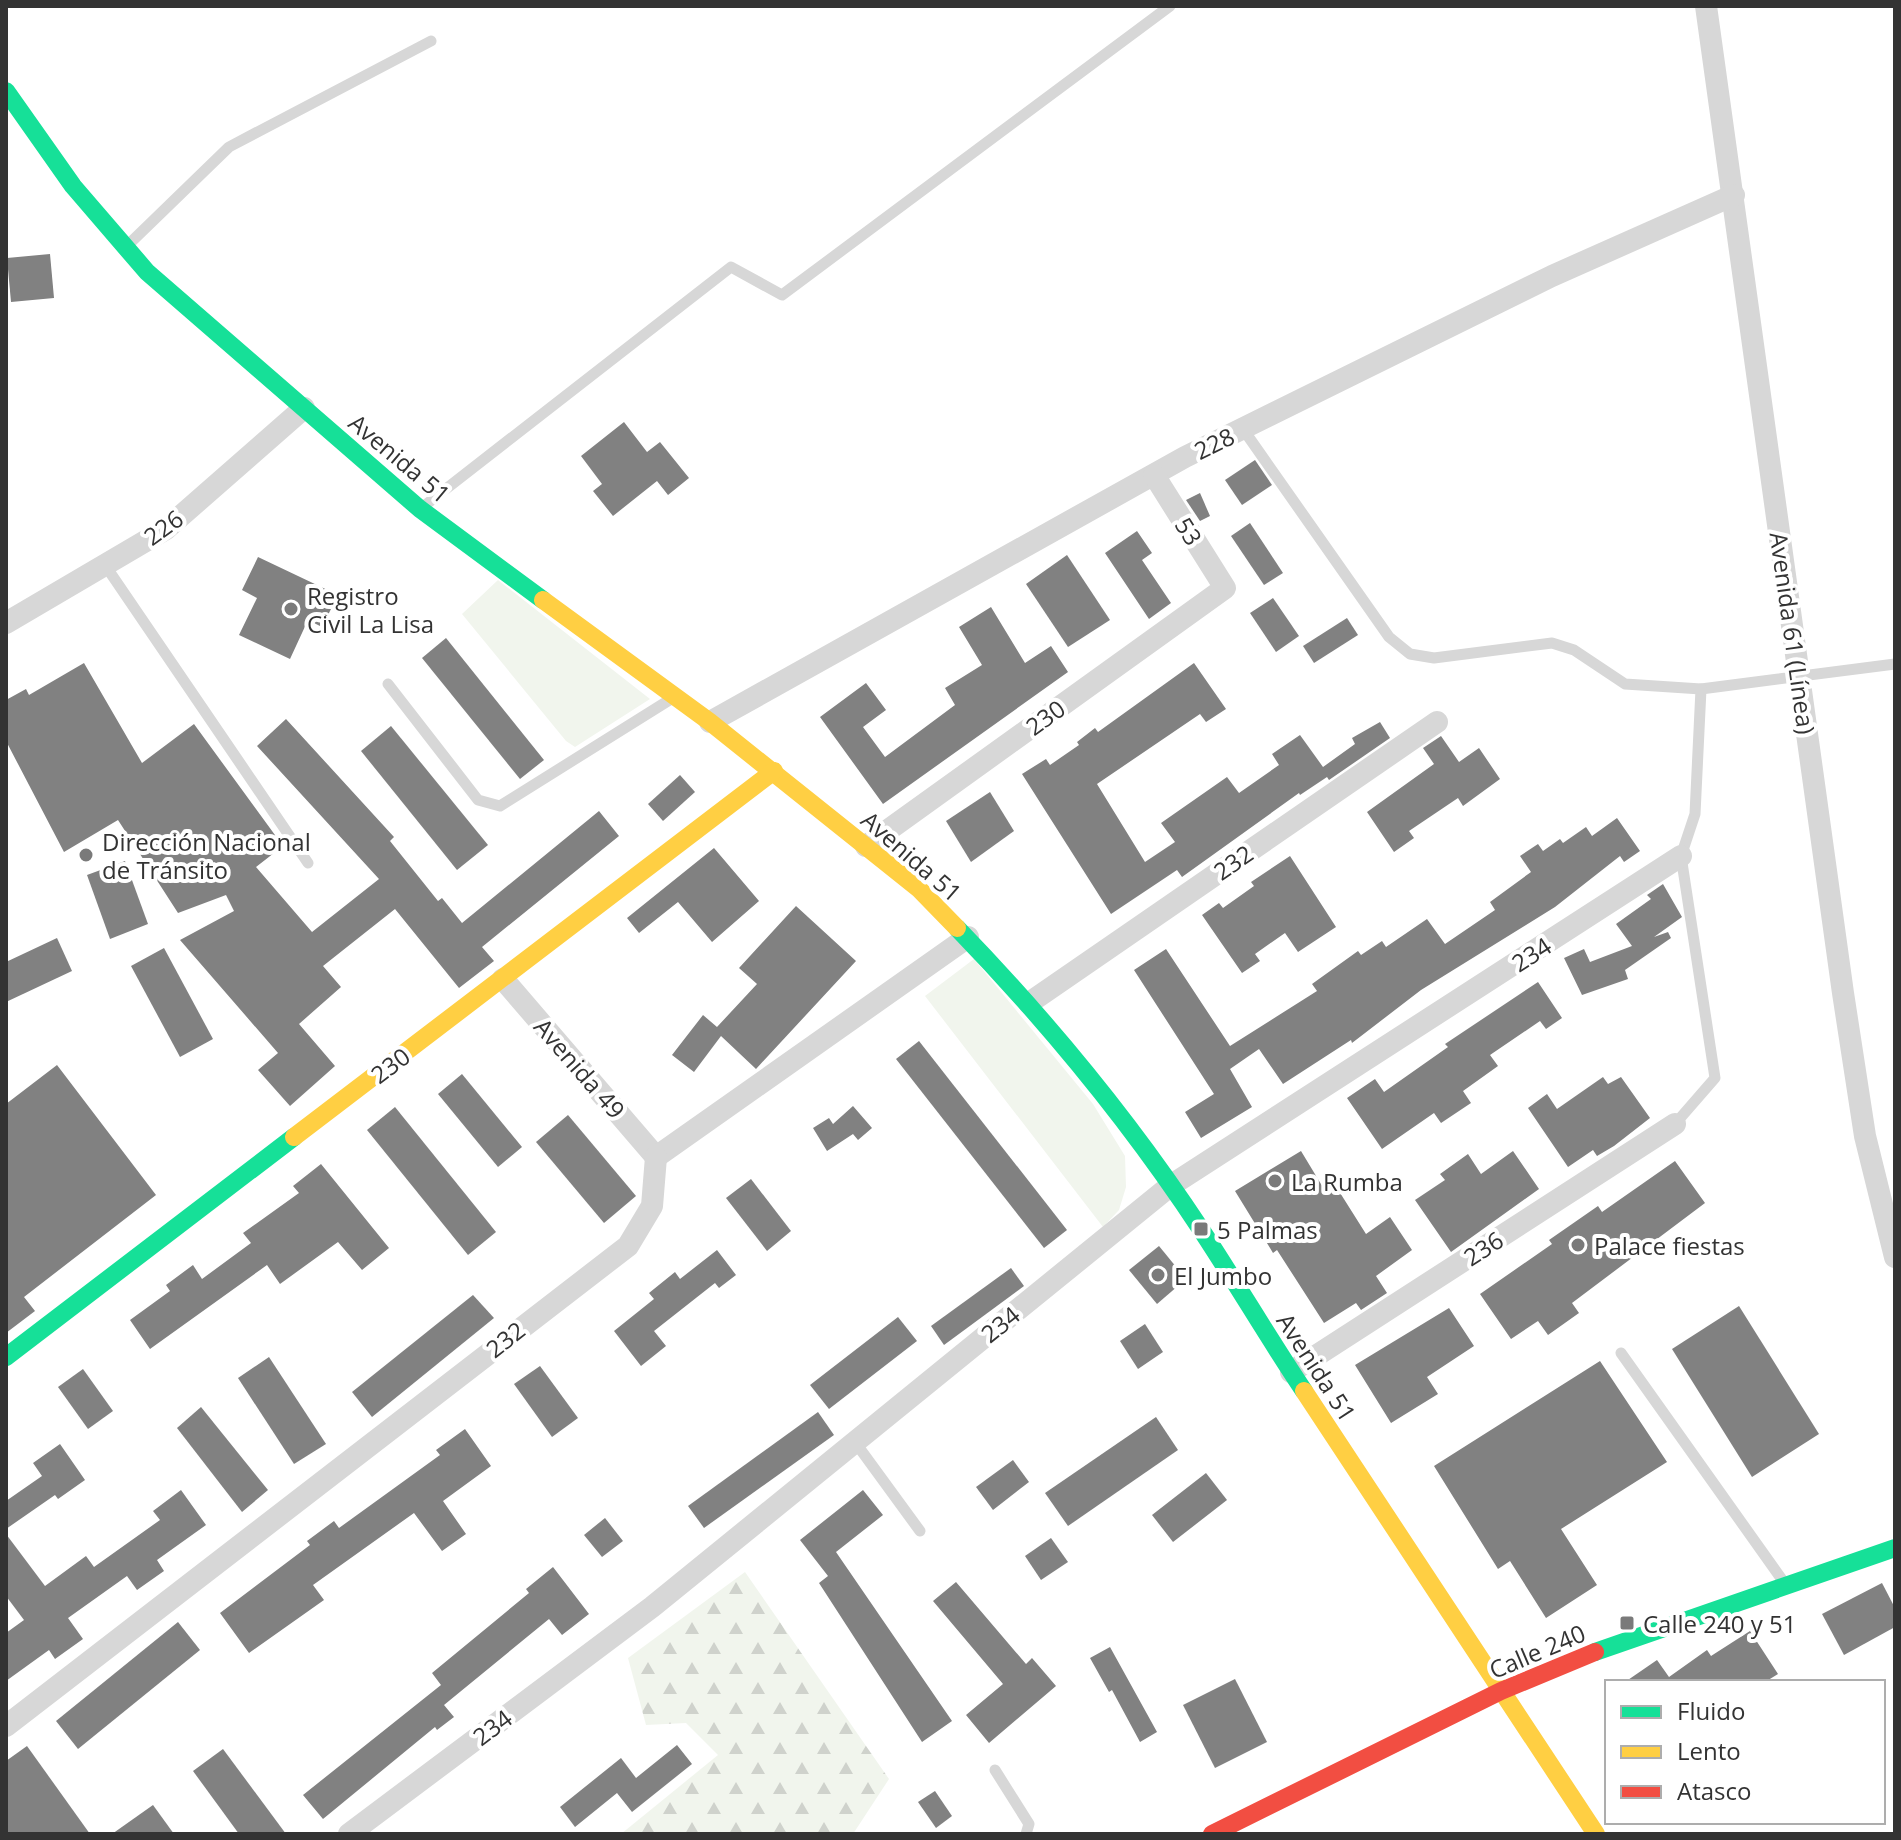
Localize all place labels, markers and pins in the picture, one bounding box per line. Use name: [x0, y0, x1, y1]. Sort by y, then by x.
place label: Registro Civil La Lisa: [307, 579, 434, 640]
marker: Registro Civil La Lisa: [282, 600, 300, 618]
place label: Dirección Nacional de Tránsito: [102, 825, 311, 886]
marker: Dirección Nacional de Tránsito: [77, 846, 95, 864]
place label: La Rumba: [1291, 1165, 1403, 1198]
marker: La Rumba: [1266, 1172, 1284, 1190]
place label: 5 Palmas: [1217, 1213, 1318, 1246]
marker: 5 Palmas: [1192, 1220, 1210, 1238]
place label: Palace fiestas: [1594, 1229, 1745, 1262]
marker: Palace fiestas: [1569, 1236, 1587, 1254]
place label: El Jumbo: [1174, 1259, 1272, 1292]
marker: El Jumbo: [1149, 1266, 1167, 1284]
place label: Calle 240 y 51: [1643, 1607, 1796, 1640]
marker: Calle 240 y 51: [1618, 1614, 1636, 1632]

